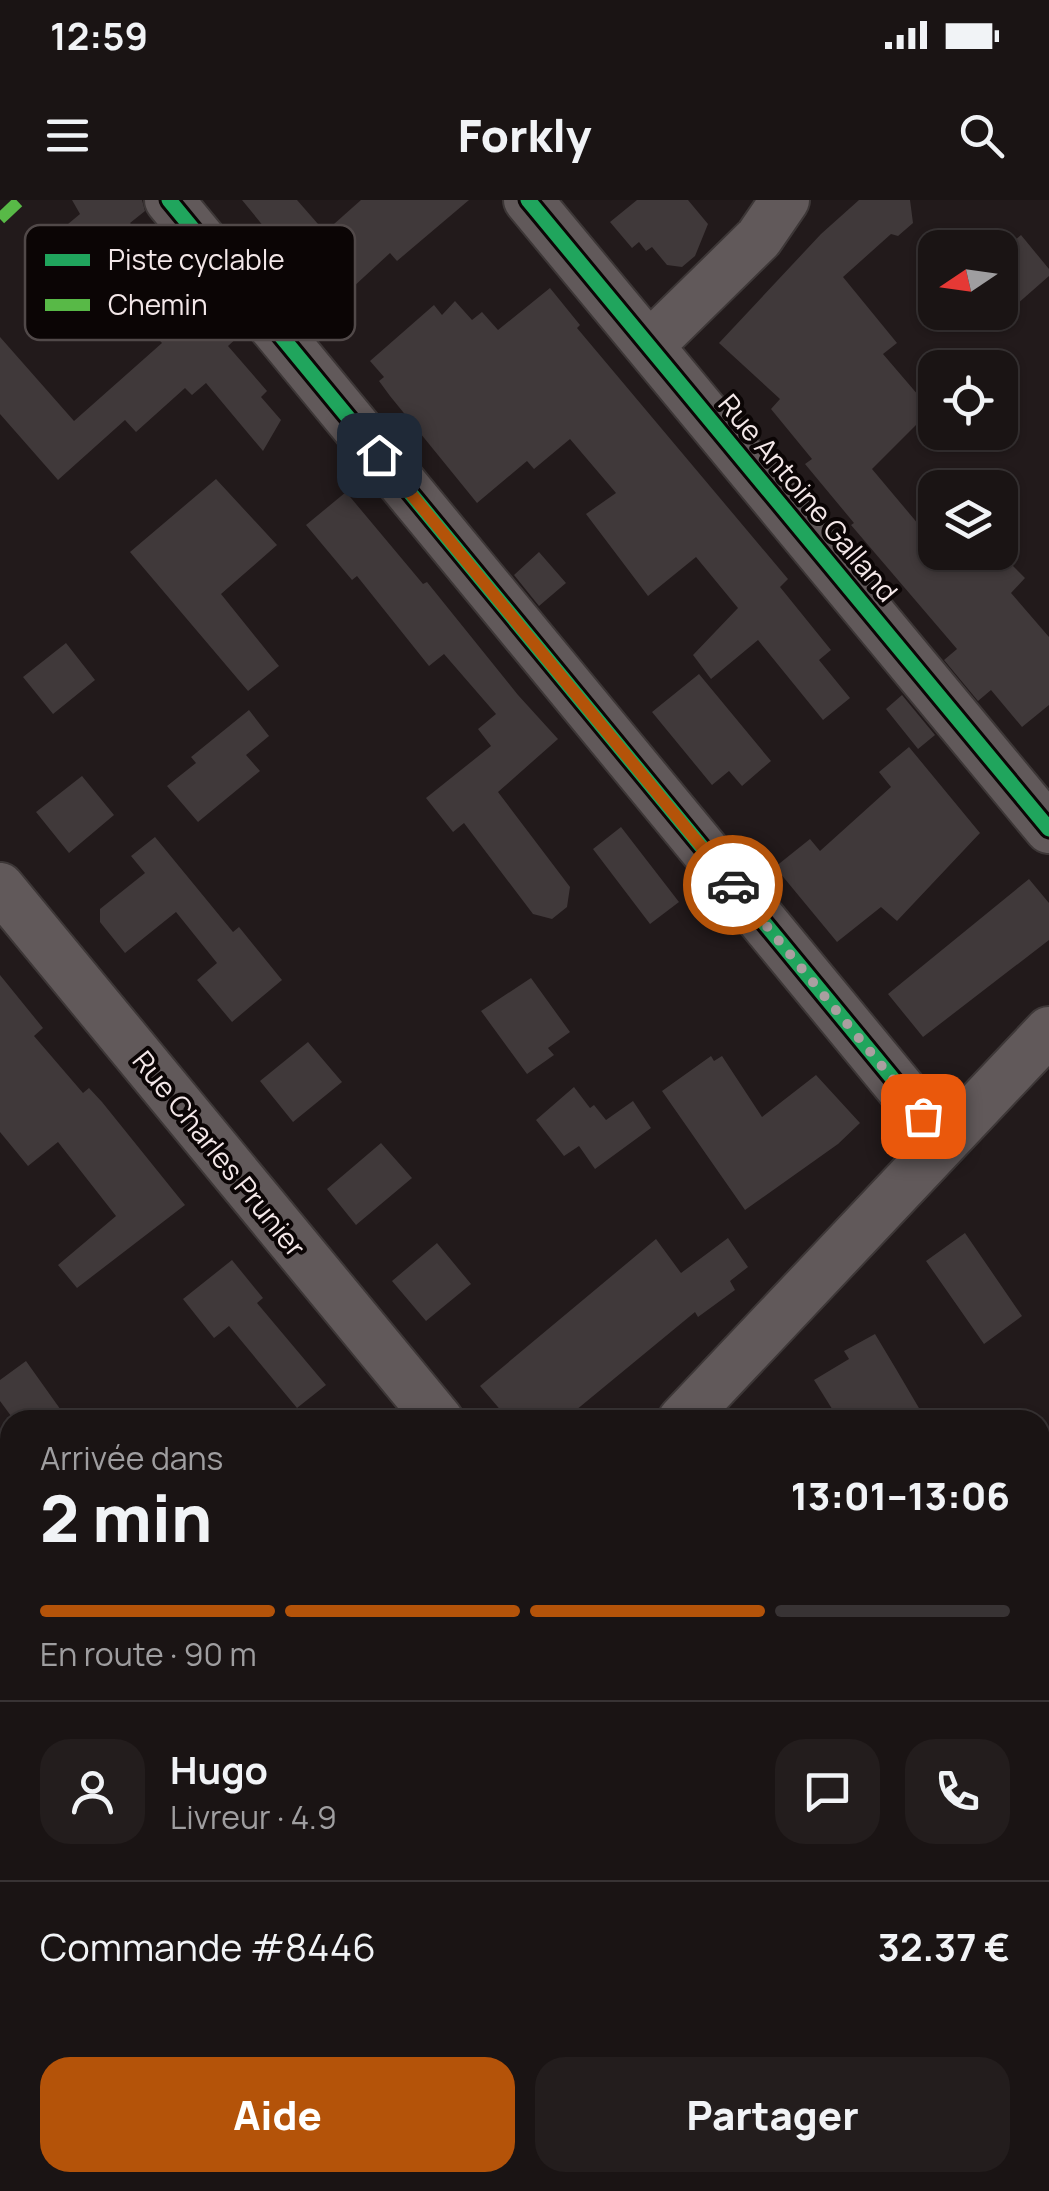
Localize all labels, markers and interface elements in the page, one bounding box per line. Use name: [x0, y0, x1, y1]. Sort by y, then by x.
text: 12:59: [50, 9, 148, 61]
text: Forkly: [458, 104, 591, 166]
icon: menu: [40, 108, 95, 163]
icon: search: [954, 108, 1009, 163]
legend: [25, 225, 355, 340]
north arrow: [918, 230, 1018, 330]
map controls: [918, 230, 1018, 570]
text: Piste cyclable: [108, 240, 285, 278]
text: Chemin: [108, 285, 208, 323]
button: locate: [918, 350, 1018, 450]
street label: Rue Antoine Galland: [711, 386, 907, 609]
pin: [337, 413, 422, 498]
icon: home: [352, 428, 407, 483]
button: layers: [918, 470, 1018, 570]
courier: [683, 835, 783, 935]
icon: car: [706, 858, 761, 913]
street label: Rue Charles Prunier: [125, 1042, 315, 1264]
pin: [881, 1074, 966, 1159]
icon: bag: [896, 1089, 951, 1144]
text: Arrivée dans: [40, 1436, 223, 1480]
text: 13:01–13:06: [791, 1469, 1010, 1521]
text: 2 min: [40, 1473, 212, 1562]
text: En route · 90 m: [40, 1632, 257, 1676]
button: person: [40, 1739, 145, 1844]
button: chat: [775, 1739, 880, 1844]
button: phone: [905, 1739, 1010, 1844]
text: Hugo: [170, 1743, 268, 1795]
text: Livreur · 4.9: [170, 1795, 337, 1839]
text: Commande #8446: [40, 1920, 376, 1972]
text: 32.37 €: [878, 1920, 1010, 1972]
button: Aide: [40, 2057, 515, 2172]
button: Partager: [535, 2057, 1010, 2172]

